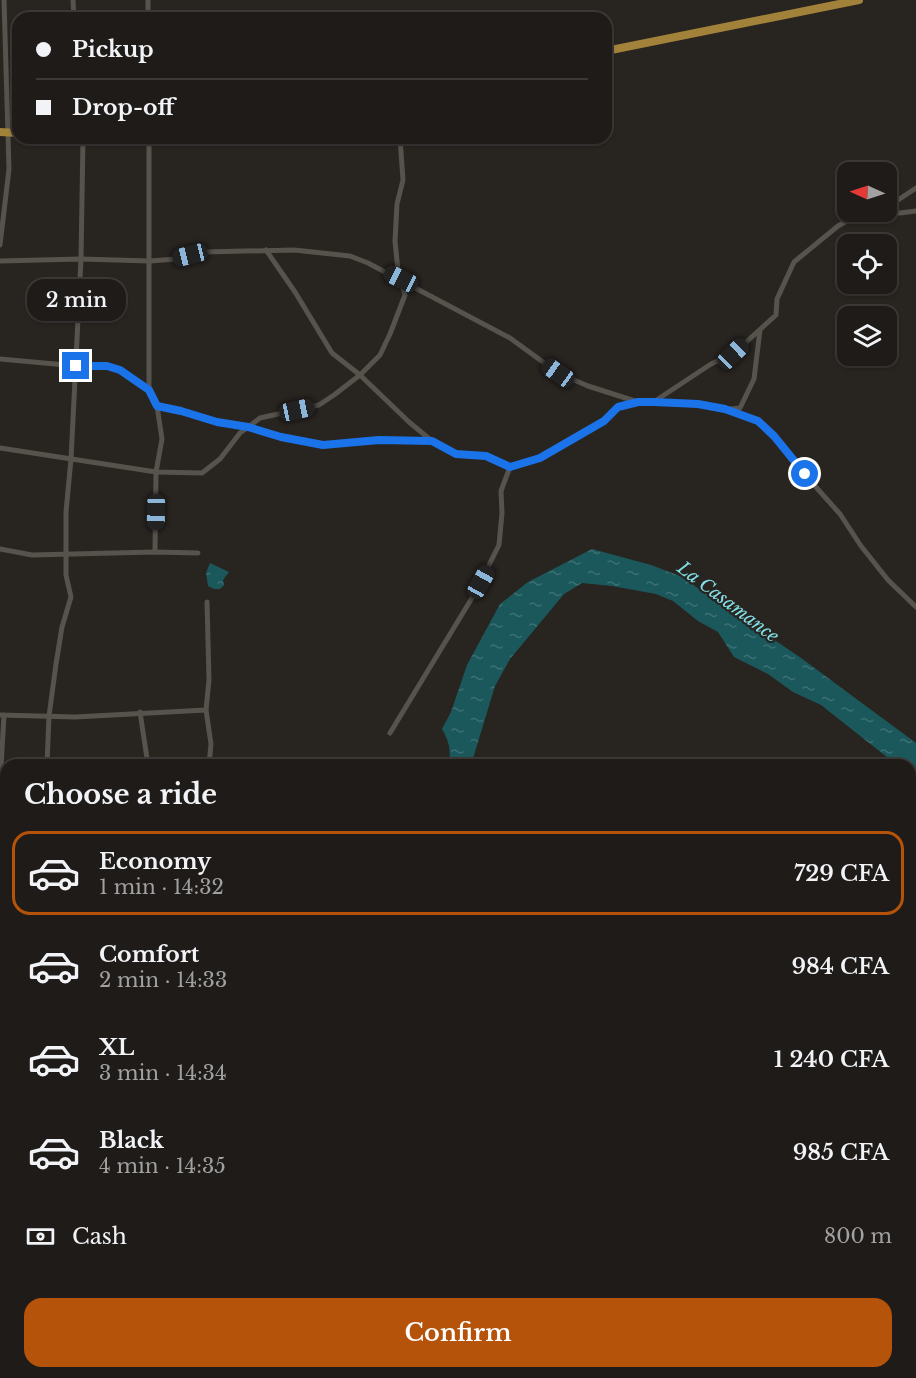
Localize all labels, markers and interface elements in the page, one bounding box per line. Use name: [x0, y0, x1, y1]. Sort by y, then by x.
text: Pickup: [72, 36, 154, 63]
text: Drop-off: [72, 94, 174, 121]
north arrow: [837, 162, 897, 222]
map controls: [837, 162, 897, 366]
button: locate: [837, 234, 897, 294]
car: [170, 242, 210, 268]
car: [381, 263, 421, 295]
callout: 2 min: [26, 279, 125, 321]
text: 2 min: [46, 288, 107, 312]
button: layers: [837, 306, 897, 366]
car: [714, 335, 752, 373]
route end: [62, 352, 89, 379]
car: [538, 355, 578, 391]
car: [278, 397, 316, 423]
route start: [791, 460, 818, 487]
car: [147, 494, 165, 530]
water label: La Casamance: [672, 556, 783, 647]
car: [464, 562, 498, 602]
text: Choose a ride: [24, 778, 217, 811]
icon: car: [27, 846, 81, 900]
text: Economy: [99, 848, 211, 875]
text: 729 CFA: [794, 860, 889, 887]
text: 1 min · 14:32: [99, 875, 224, 899]
icon: car: [27, 939, 81, 993]
text: Comfort: [99, 941, 199, 968]
text: 984 CFA: [792, 953, 889, 980]
text: 2 min · 14:33: [99, 968, 227, 992]
icon: car: [27, 1032, 81, 1086]
text: XL: [99, 1034, 134, 1061]
text: 1 240 CFA: [774, 1046, 889, 1073]
text: 3 min · 14:34: [99, 1061, 227, 1085]
icon: car: [27, 1125, 81, 1179]
text: Black: [99, 1127, 164, 1154]
text: 985 CFA: [793, 1139, 889, 1166]
text: 4 min · 14:35: [99, 1154, 226, 1178]
icon: cash: [24, 1220, 57, 1253]
text: Cash: [72, 1223, 127, 1250]
text: 800 m: [824, 1224, 892, 1248]
button: Confirm: [24, 1298, 892, 1367]

